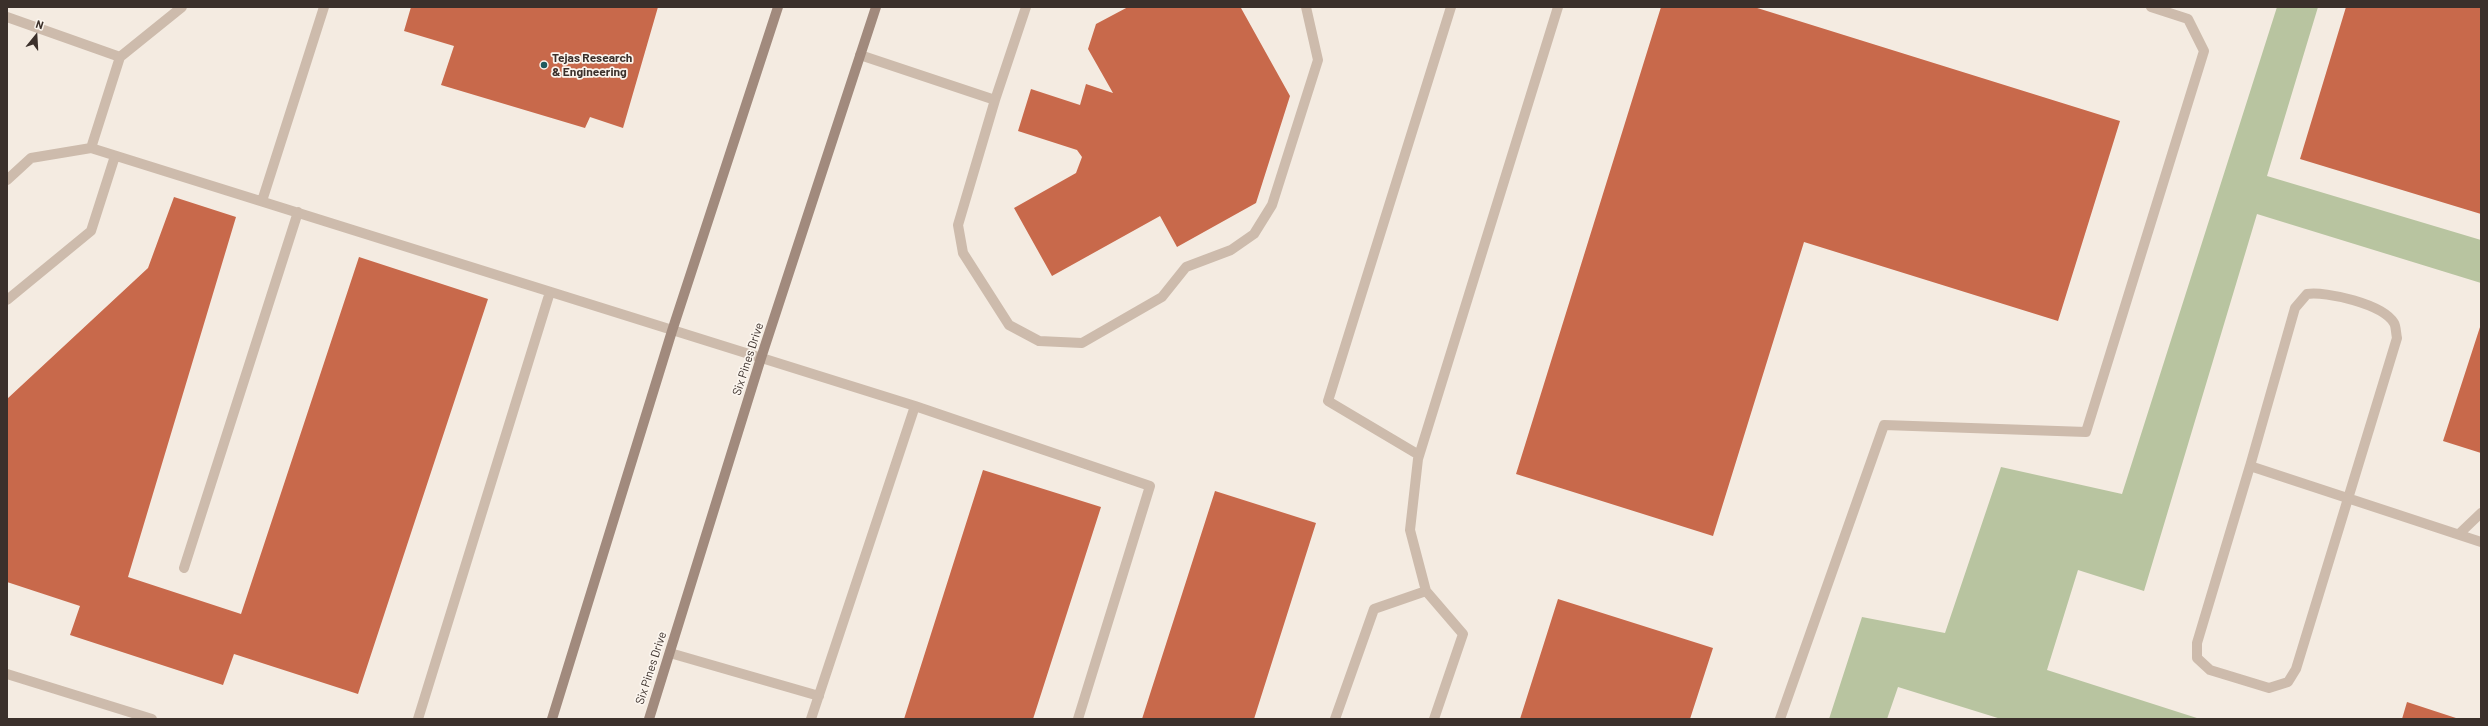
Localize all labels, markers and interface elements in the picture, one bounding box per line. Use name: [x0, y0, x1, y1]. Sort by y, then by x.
north arrow: [16, 16, 56, 56]
text: N: [34, 17, 45, 31]
place label: Tejas Research & Engineering: [552, 51, 632, 79]
marker: Tejas Research & Engineering: [539, 60, 549, 70]
street label: Six Pines Drive: [729, 321, 767, 397]
street label: Six Pines Drive: [632, 630, 670, 706]

